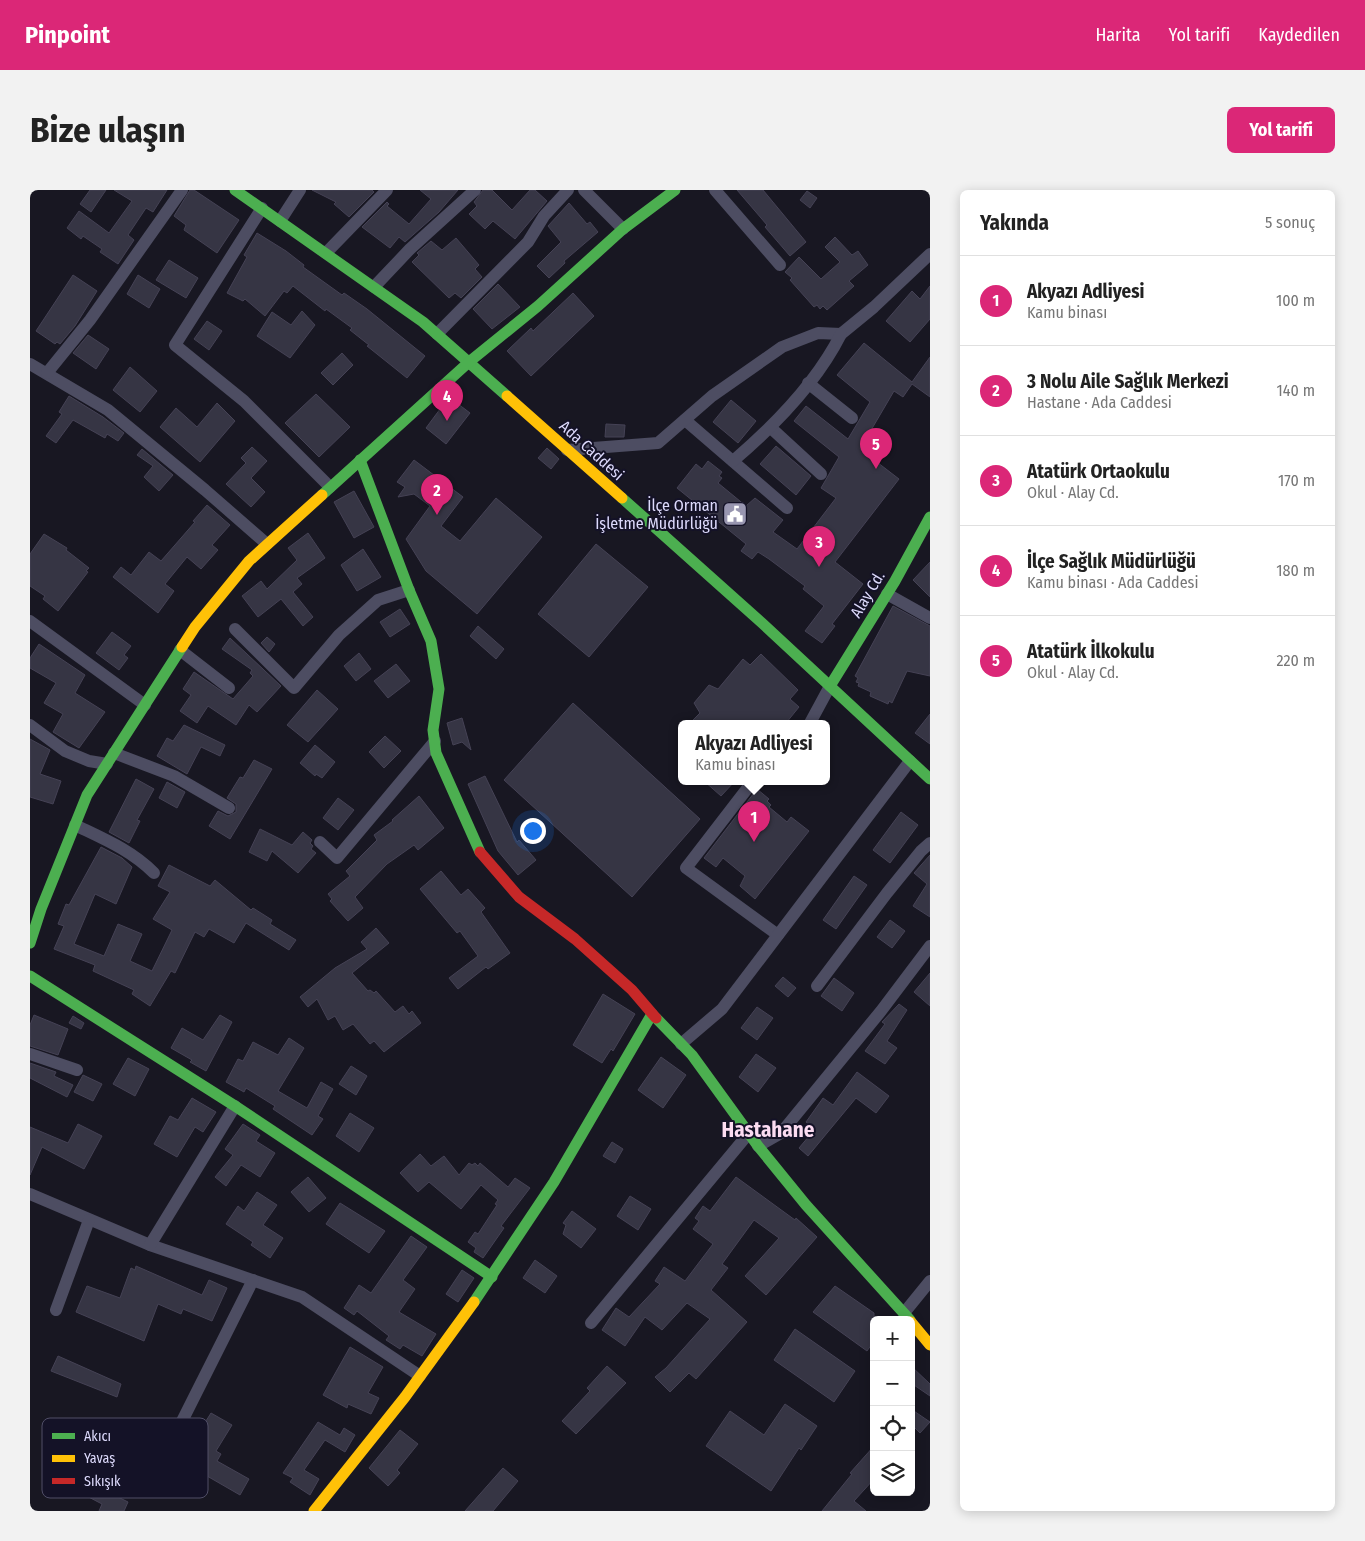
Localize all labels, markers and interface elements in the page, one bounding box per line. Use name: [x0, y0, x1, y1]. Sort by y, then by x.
text: Pinpoint: [25, 21, 110, 49]
text: Harita: [1095, 24, 1141, 46]
text: Yol tarifi: [1169, 24, 1230, 46]
text: Kaydedilen: [1258, 24, 1340, 46]
button: Yol tarifi: [1227, 107, 1335, 153]
text: Bize ulaşın: [30, 109, 185, 151]
text: Yakında: [980, 210, 1049, 236]
text: 5 sonuç: [1265, 213, 1315, 232]
text: Akyazı Adliyesi: [1027, 280, 1144, 303]
text: 1: [993, 291, 999, 310]
text: 100 m: [1276, 291, 1315, 310]
text: Kamu binası: [1027, 303, 1107, 322]
text: 3 Nolu Aile Sağlık Merkezi: [1027, 370, 1229, 393]
pin: 4: [431, 380, 463, 421]
text: 2: [992, 381, 1000, 400]
text: 140 m: [1277, 381, 1315, 400]
text: Hastane · Ada Caddesi: [1027, 393, 1172, 412]
street label: Ada Caddesi: [555, 416, 628, 484]
pin: 5: [860, 428, 892, 469]
text: Atatürk Ortaokulu: [1027, 460, 1170, 483]
text: 3: [992, 471, 1000, 490]
text: 170 m: [1278, 471, 1315, 490]
pin: 2: [421, 474, 453, 515]
text: Okul · Alay Cd.: [1027, 483, 1119, 502]
place label: İlçe Orman İşletme Müdürlüğü: [595, 496, 718, 533]
public building icon: İlçe Orman İşletme Müdürlüğü: [722, 501, 748, 527]
pin: 3: [803, 526, 835, 567]
text: İlçe Sağlık Müdürlüğü: [1027, 550, 1196, 573]
text: 4: [992, 561, 1000, 580]
text: 180 m: [1276, 561, 1315, 580]
street label: Alay Cd.: [846, 568, 889, 621]
text: Kamu binası · Ada Caddesi: [1027, 573, 1198, 592]
text: Atatürk İlkokulu: [1027, 640, 1155, 663]
text: 5: [992, 651, 1000, 670]
text: 220 m: [1276, 651, 1315, 670]
text: Okul · Alay Cd.: [1027, 663, 1119, 682]
popup: [678, 720, 830, 785]
text: Akyazı Adliyesi: [695, 732, 813, 755]
text: Kamu binası: [695, 755, 775, 774]
pin: 1: [738, 801, 770, 842]
your location: [520, 818, 546, 844]
district label: Hastahane: [722, 1117, 815, 1143]
map controls: [870, 1316, 915, 1496]
button: +: [870, 1316, 915, 1361]
button: −: [870, 1361, 915, 1406]
button: locate: [870, 1406, 915, 1451]
legend: [42, 1418, 208, 1498]
text: Akıcı: [84, 1428, 111, 1445]
text: Yavaş: [84, 1450, 115, 1467]
button: layers: [870, 1451, 915, 1496]
text: Sıkışık: [84, 1473, 121, 1490]

